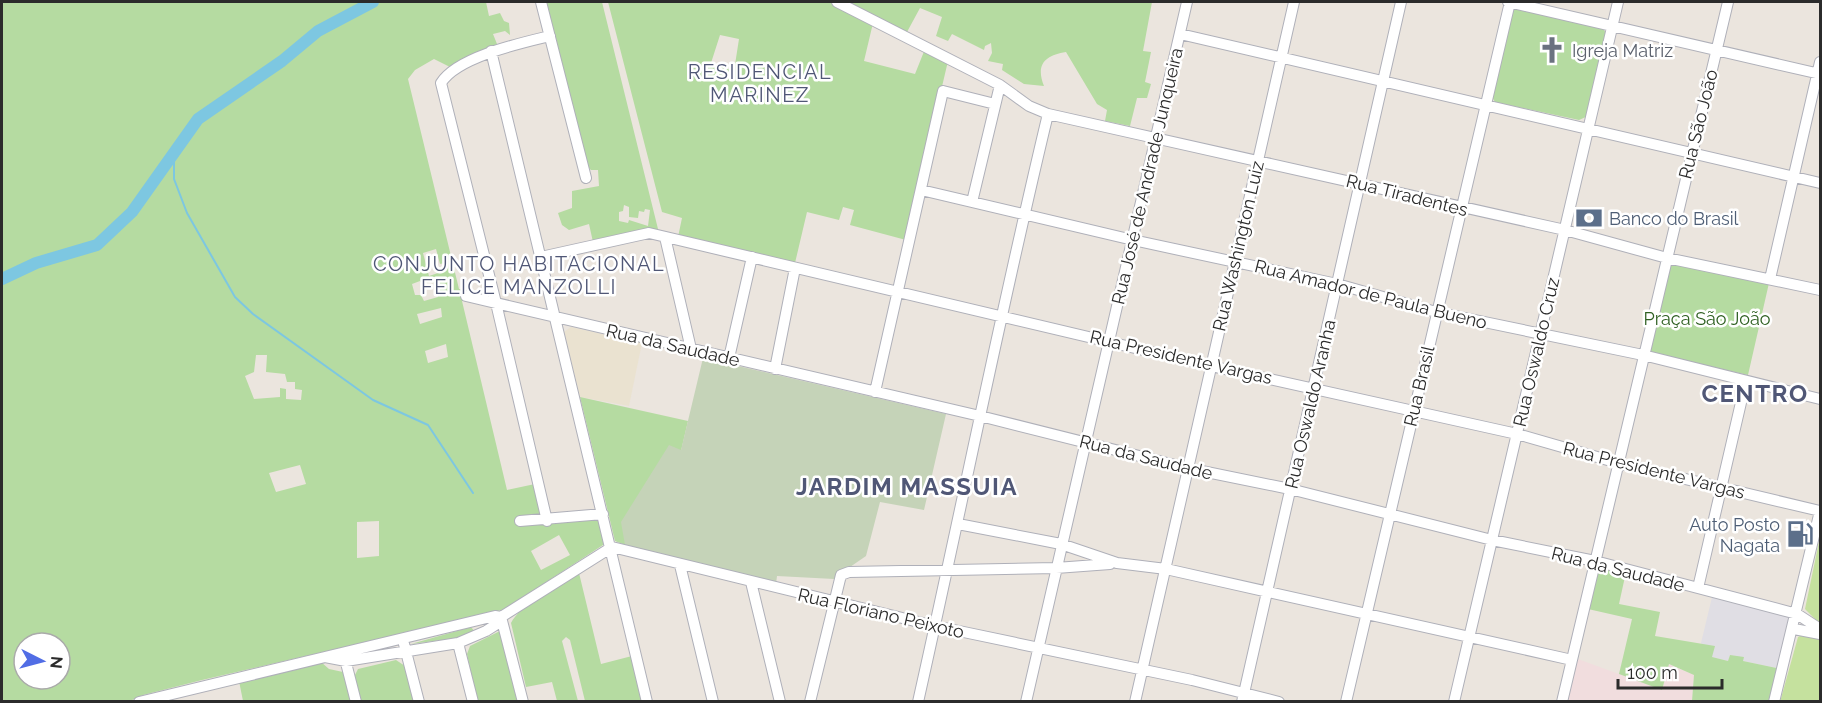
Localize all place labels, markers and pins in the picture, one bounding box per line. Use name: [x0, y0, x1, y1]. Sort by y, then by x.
church icon: Igreja Matriz: [1537, 35, 1567, 65]
place label: Igreja Matriz: [1572, 40, 1673, 61]
bank icon: Banco do Brasil: [1574, 203, 1604, 233]
place label: Banco do Brasil: [1609, 208, 1739, 229]
place label: Auto Posto Nagata: [1689, 514, 1780, 556]
fuel station icon: Auto Posto Nagata: [1785, 519, 1815, 549]

